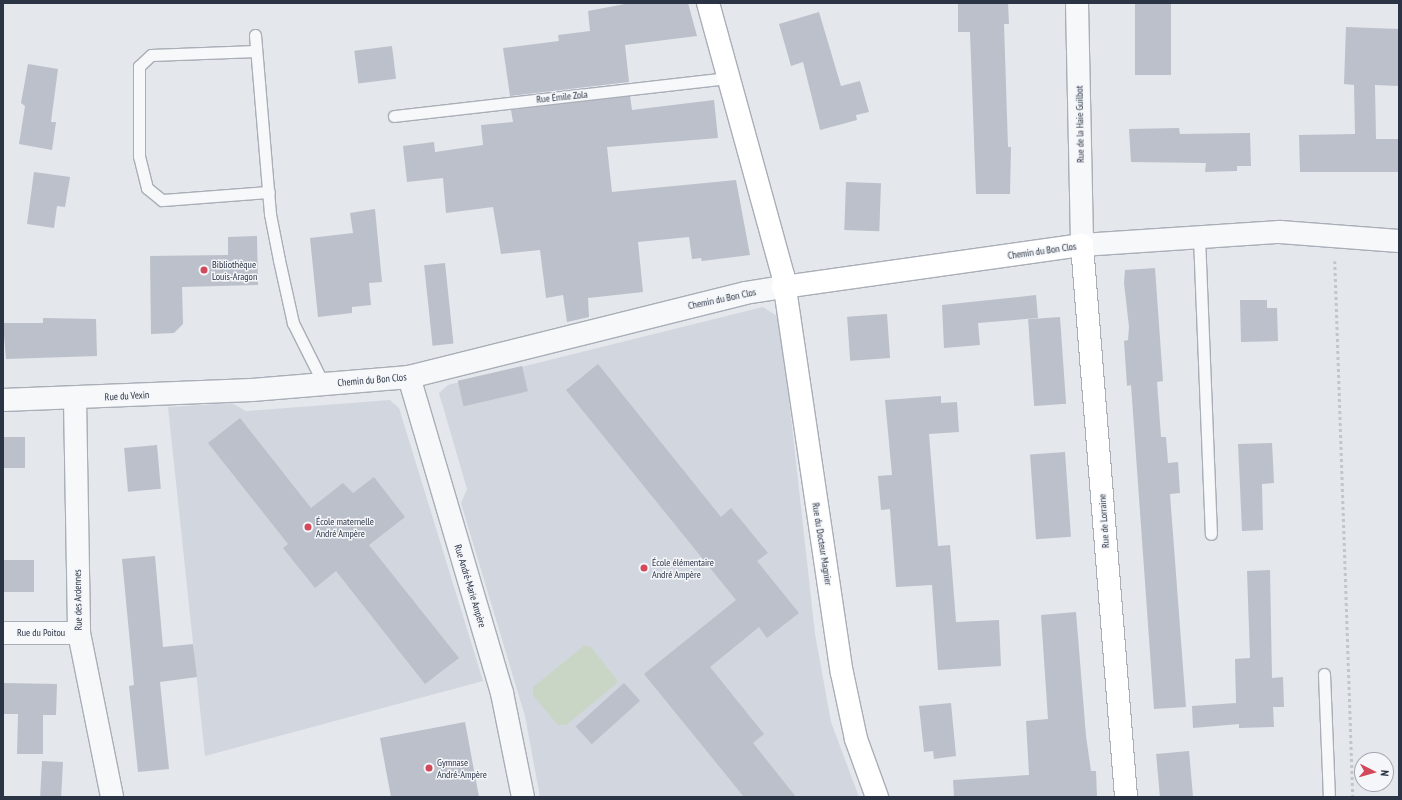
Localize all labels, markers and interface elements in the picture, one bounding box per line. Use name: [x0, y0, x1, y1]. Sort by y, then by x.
street label: Rue de la Haie Guilbot: [1073, 85, 1087, 163]
street label: Rue Émile Zola: [536, 88, 588, 106]
street label: Chemin du Bon Clos: [1007, 240, 1077, 262]
place label: Bibliothèque Louis-Aragon: [212, 258, 257, 282]
marker: Bibliothèque Louis-Aragon: [199, 265, 209, 275]
street label: Chemin du Bon Clos: [687, 286, 757, 312]
street label: Chemin du Bon Clos: [337, 371, 407, 389]
street label: Rue du Vexin: [104, 389, 150, 403]
street label: Rue de Lorraine: [1096, 494, 1112, 548]
street label: Rue du Docteur Magnier: [810, 502, 834, 586]
place label: École maternelle André Ampère: [316, 515, 374, 538]
marker: École maternelle André Ampère: [303, 522, 313, 532]
street label: Rue André-Marie Ampère: [452, 543, 488, 629]
place label: École élémentaire André Ampère: [652, 556, 714, 580]
marker: École élémentaire André Ampère: [639, 563, 649, 573]
street label: Rue des Ardennes: [71, 569, 85, 631]
street label: Rue du Poitou: [17, 627, 65, 639]
north arrow: [1354, 752, 1394, 792]
place label: Gymnase André-Ampère: [437, 756, 487, 780]
marker: Gymnase André-Ampère: [424, 763, 434, 773]
text: N: [1378, 769, 1392, 777]

